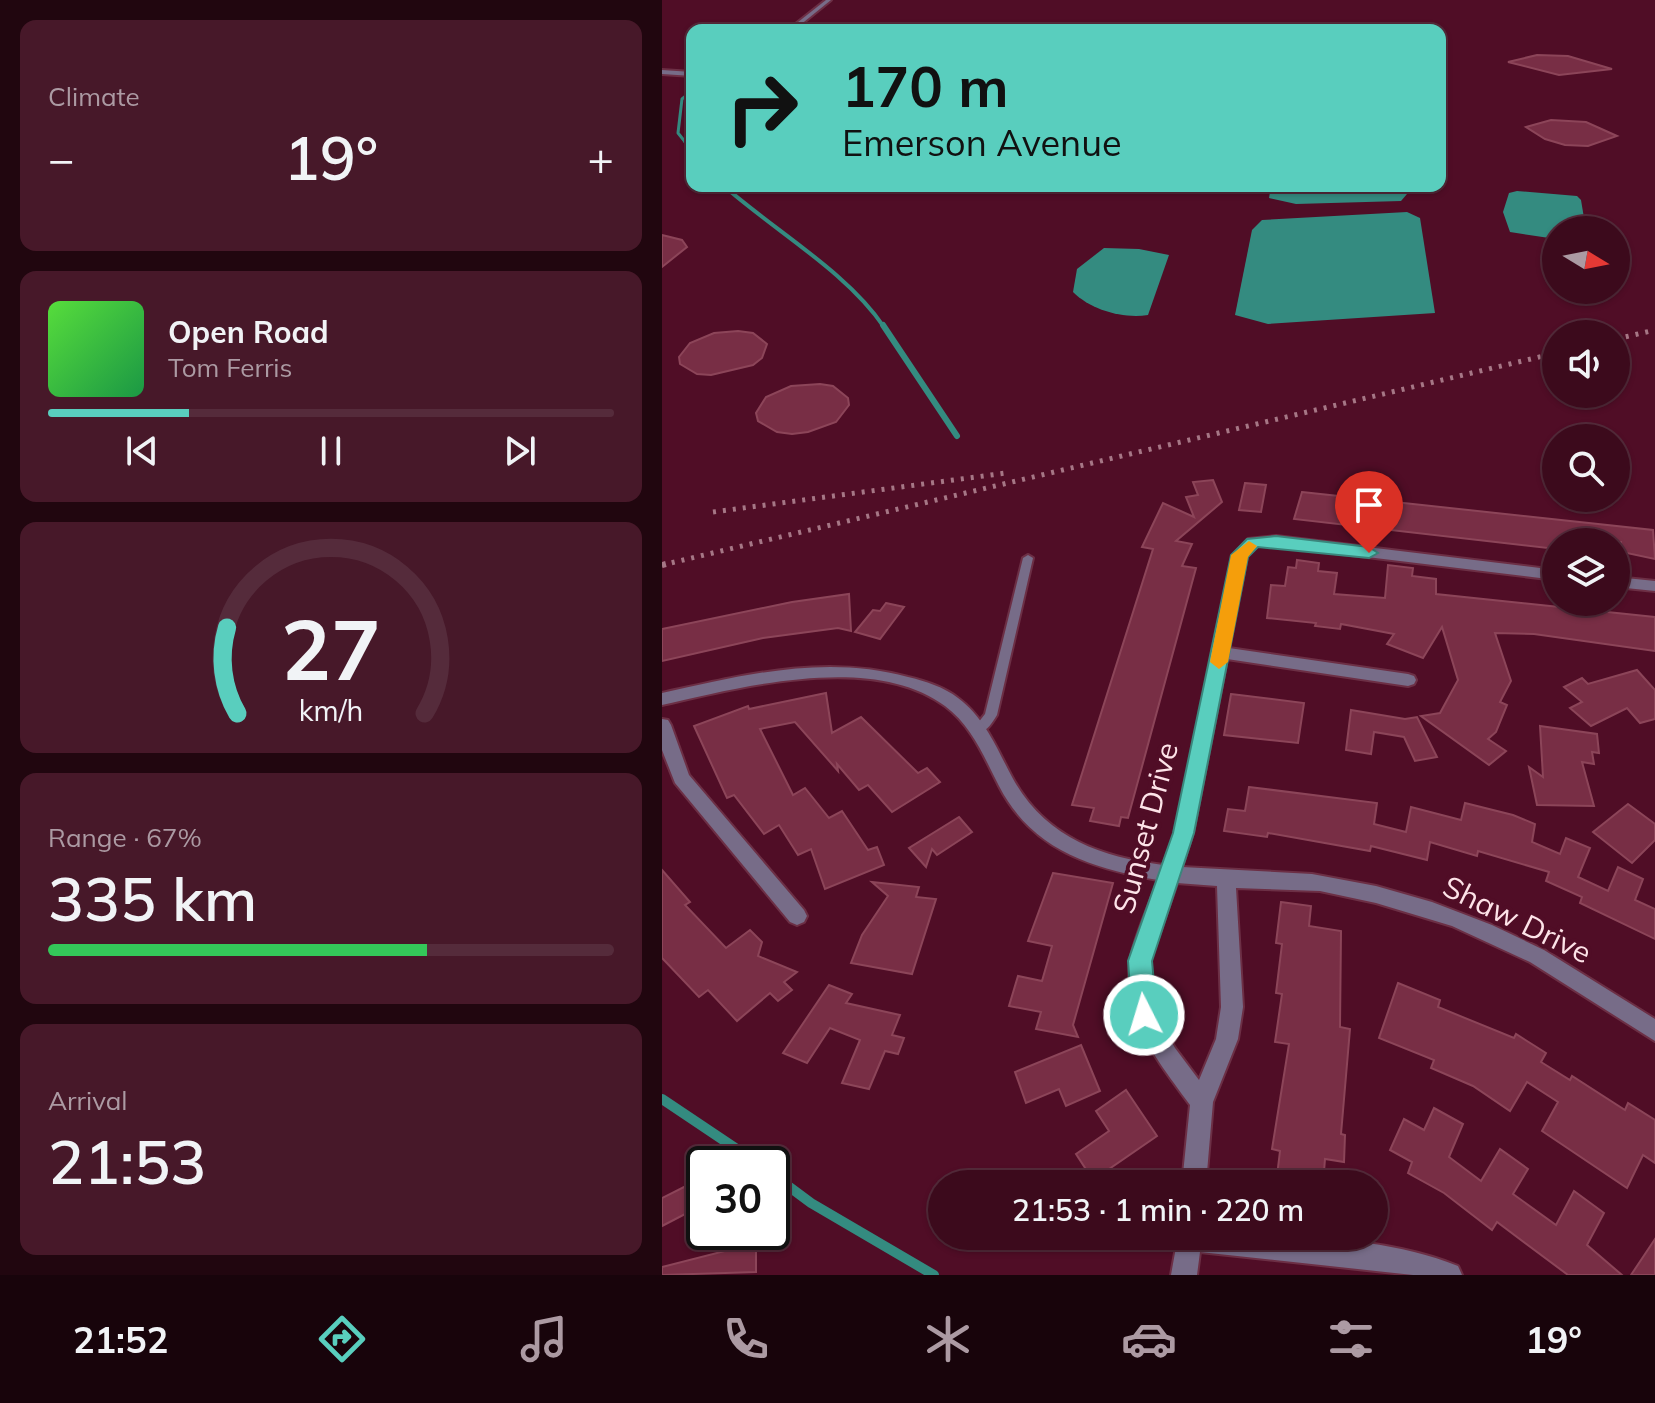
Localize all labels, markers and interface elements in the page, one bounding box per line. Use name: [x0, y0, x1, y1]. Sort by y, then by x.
text: 170 m: [842, 51, 1009, 121]
icon: right: [710, 56, 814, 160]
text: Climate: [48, 80, 140, 113]
text: 19°: [284, 120, 378, 195]
text: Emerson Avenue: [842, 120, 1122, 165]
text: −: [48, 131, 74, 186]
text: +: [588, 131, 614, 186]
north arrow: [1542, 216, 1630, 304]
map controls: [1542, 216, 1630, 616]
text: Open Road: [168, 313, 329, 351]
button: sound: [1542, 320, 1630, 408]
text: Tom Ferris: [168, 351, 292, 384]
button: search: [1542, 424, 1630, 512]
icon: previous: [120, 429, 164, 473]
icon: pause: [309, 429, 353, 473]
icon: next: [498, 429, 542, 473]
pin: [1335, 471, 1403, 553]
icon: arrive: [1347, 483, 1391, 527]
button: layers: [1542, 528, 1630, 616]
text: 27: [281, 595, 381, 700]
text: km/h: [299, 692, 363, 728]
street label: Sunset Drive: [1104, 738, 1186, 917]
text: Range · 67%: [48, 821, 202, 854]
text: 335 km: [48, 861, 257, 936]
street label: Shaw Drive: [1437, 867, 1598, 971]
position arrow: [1102, 973, 1186, 1057]
text: Arrival: [48, 1084, 128, 1117]
text: 21:53: [48, 1124, 206, 1199]
speed limit sign: 30: [686, 1146, 790, 1250]
text: 21:53 · 1 min · 220 m: [1012, 1191, 1304, 1229]
icon: directions: [314, 1311, 370, 1367]
icon: music: [516, 1311, 572, 1367]
icon: phone: [718, 1311, 774, 1367]
icon: climate: [920, 1311, 976, 1367]
icon: car: [1121, 1311, 1177, 1367]
icon: filters: [1323, 1311, 1379, 1367]
text: 21:52: [73, 1317, 168, 1362]
text: 19°: [1525, 1317, 1582, 1362]

